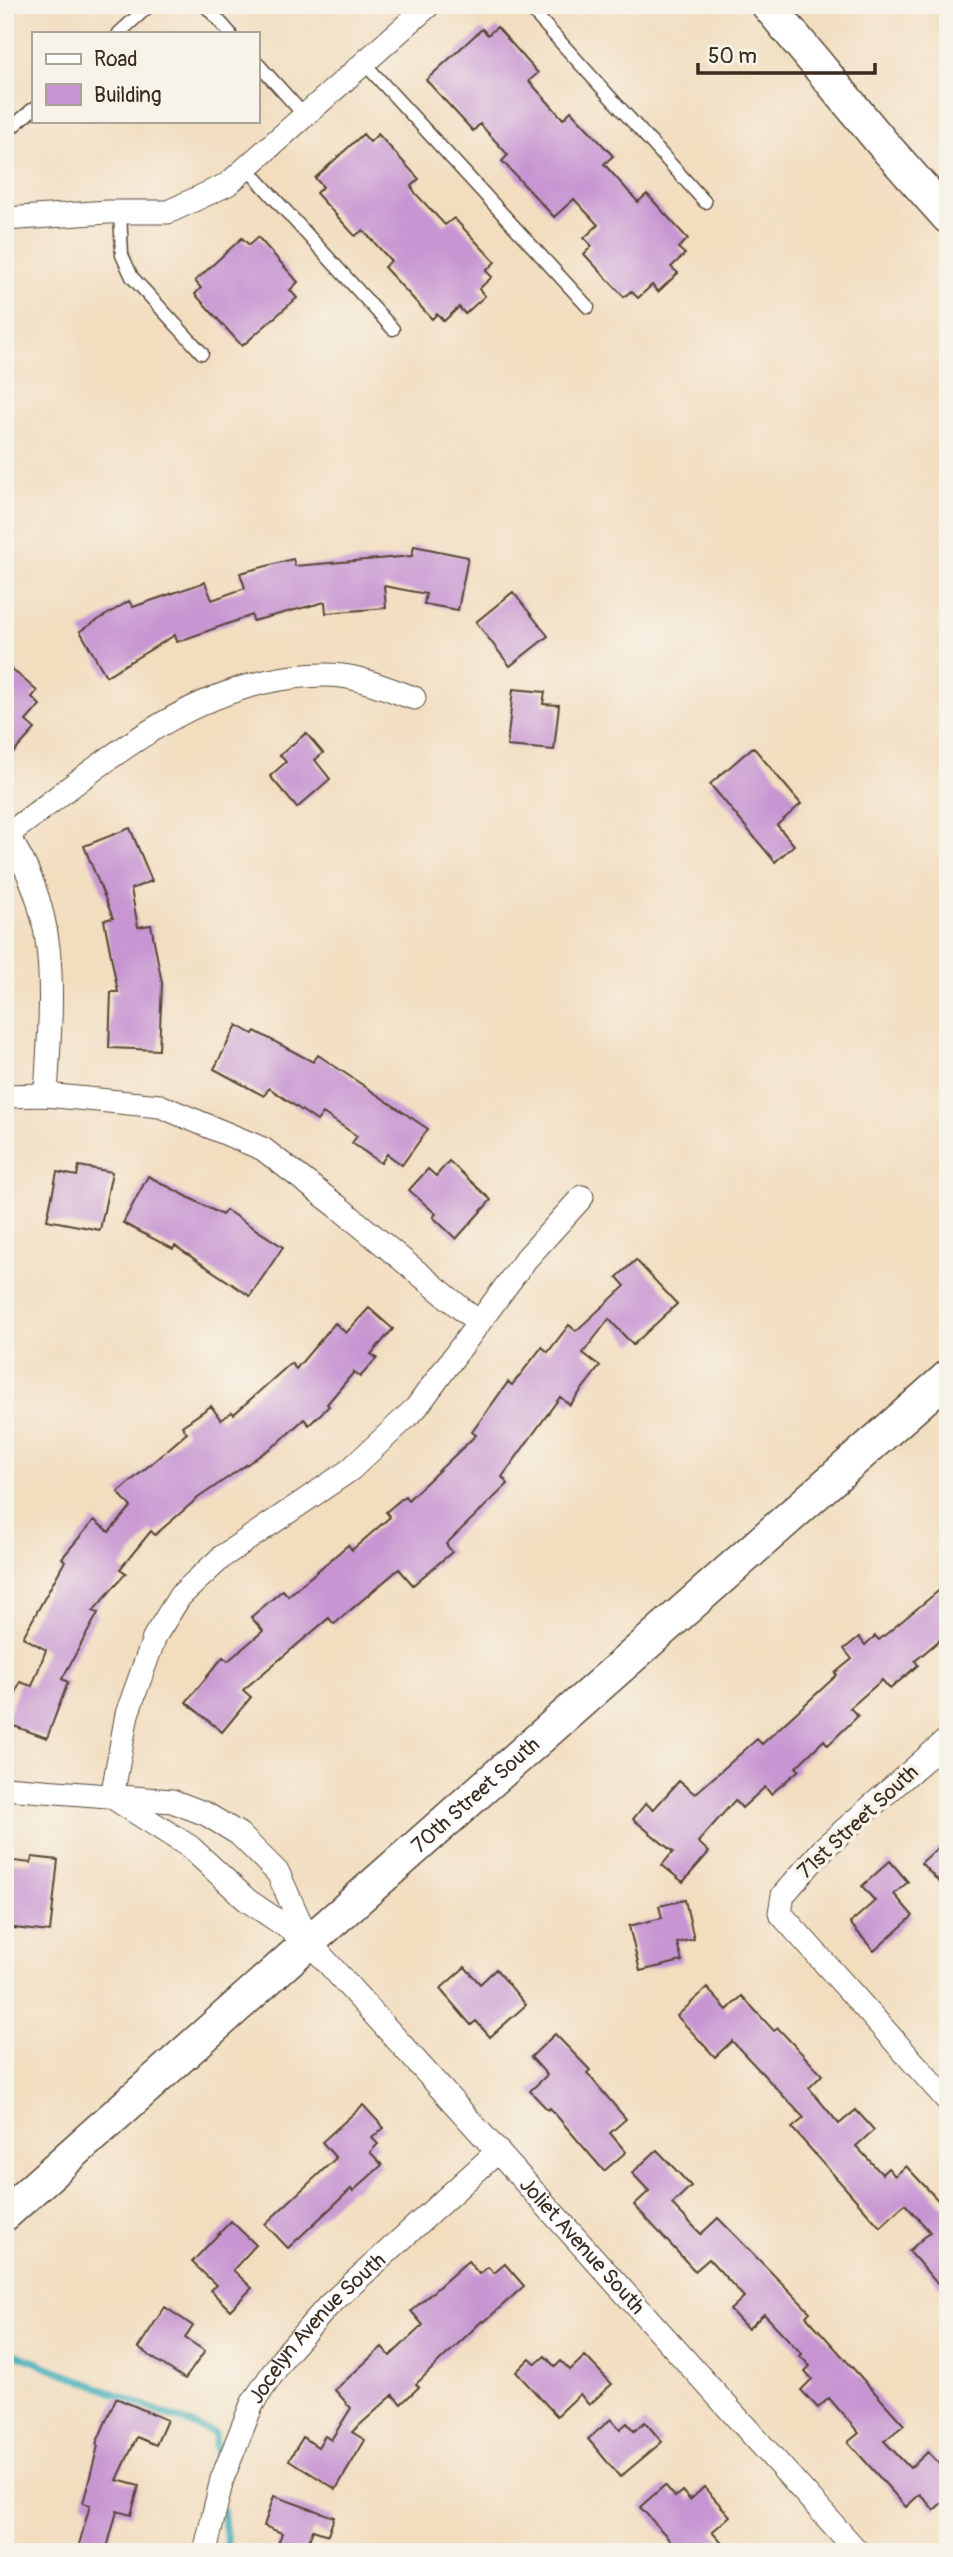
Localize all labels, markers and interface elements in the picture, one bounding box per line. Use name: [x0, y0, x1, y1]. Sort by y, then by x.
legend: [32, 32, 259, 122]
scale bar: [698, 32, 874, 76]
text: 50 m: [708, 43, 757, 70]
text: Road: [94, 46, 138, 73]
text: Building: [94, 82, 161, 109]
street label: 70th Street South: [406, 1731, 545, 1859]
street label: 71st Street South: [792, 1759, 924, 1885]
street label: Joliet Avenue South: [514, 2172, 651, 2320]
street label: Jocelyn Avenue South: [243, 2247, 391, 2409]

